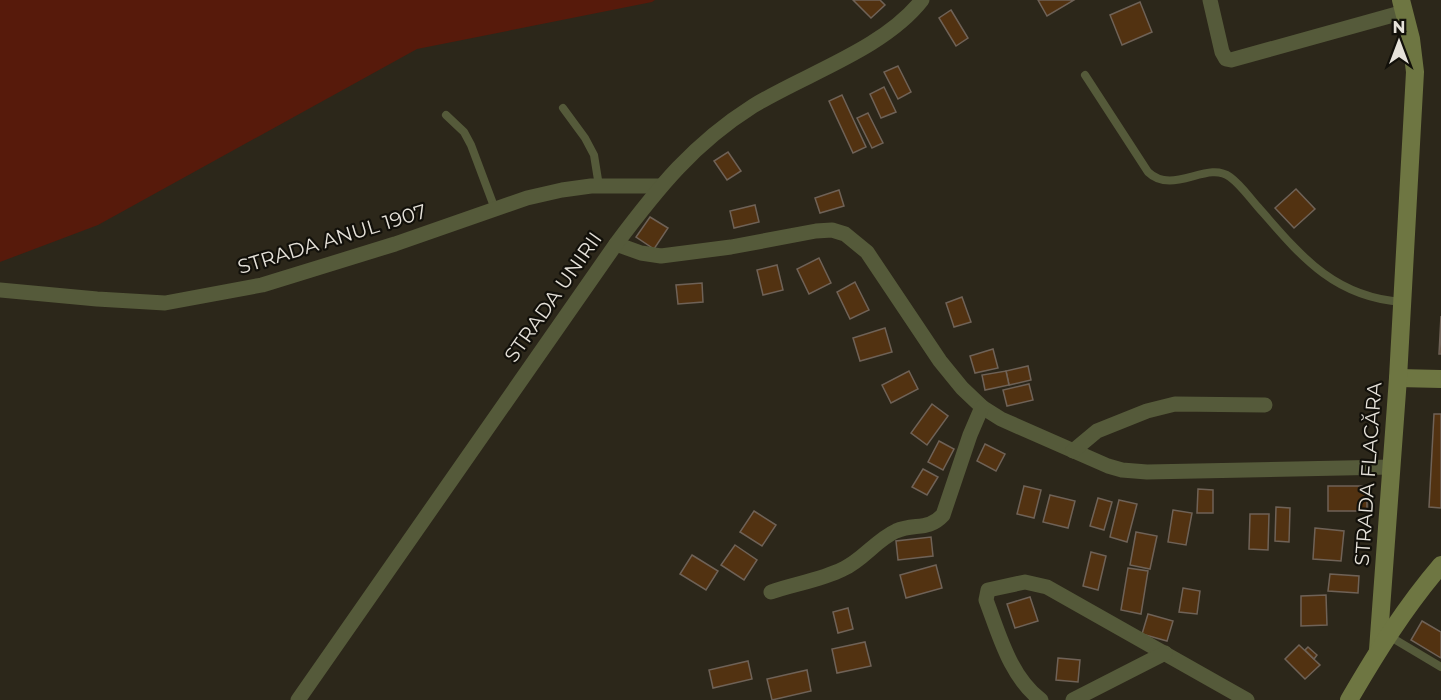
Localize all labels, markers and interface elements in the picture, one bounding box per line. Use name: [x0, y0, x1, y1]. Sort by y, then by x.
north arrow: [1369, 12, 1429, 72]
text: N: [1393, 18, 1405, 37]
street label: STRADA ANUL 1907: [235, 199, 429, 279]
street label: STRADA UNIRII: [499, 227, 607, 367]
street label: STRADA FLACĂRA: [1350, 381, 1386, 567]

